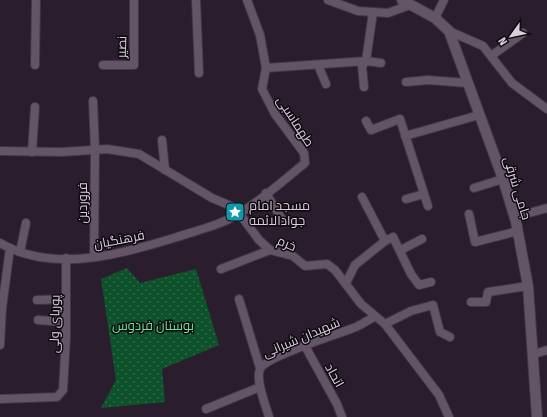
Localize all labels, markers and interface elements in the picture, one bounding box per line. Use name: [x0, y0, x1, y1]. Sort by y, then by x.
north arrow: [491, 16, 531, 56]
text: N: [496, 35, 510, 47]
street label: نصیر: [114, 36, 129, 59]
street label: طهماسبی: [274, 93, 317, 149]
street label: جامی شرقی: [501, 155, 534, 222]
street label: فروردین: [75, 182, 90, 224]
place label: مسجد امام جوادالائمه: [249, 198, 310, 228]
place icon: مسجد امام جوادالائمه: [224, 201, 246, 223]
street label: فرهنگیان: [92, 227, 146, 252]
street label: خرم: [274, 233, 299, 256]
street label: پوریای ولی: [46, 294, 65, 353]
street label: شهیدان شیرانی: [260, 314, 342, 360]
park label: بوستان فردوس: [112, 318, 194, 333]
street label: اتحاد: [322, 361, 347, 390]

